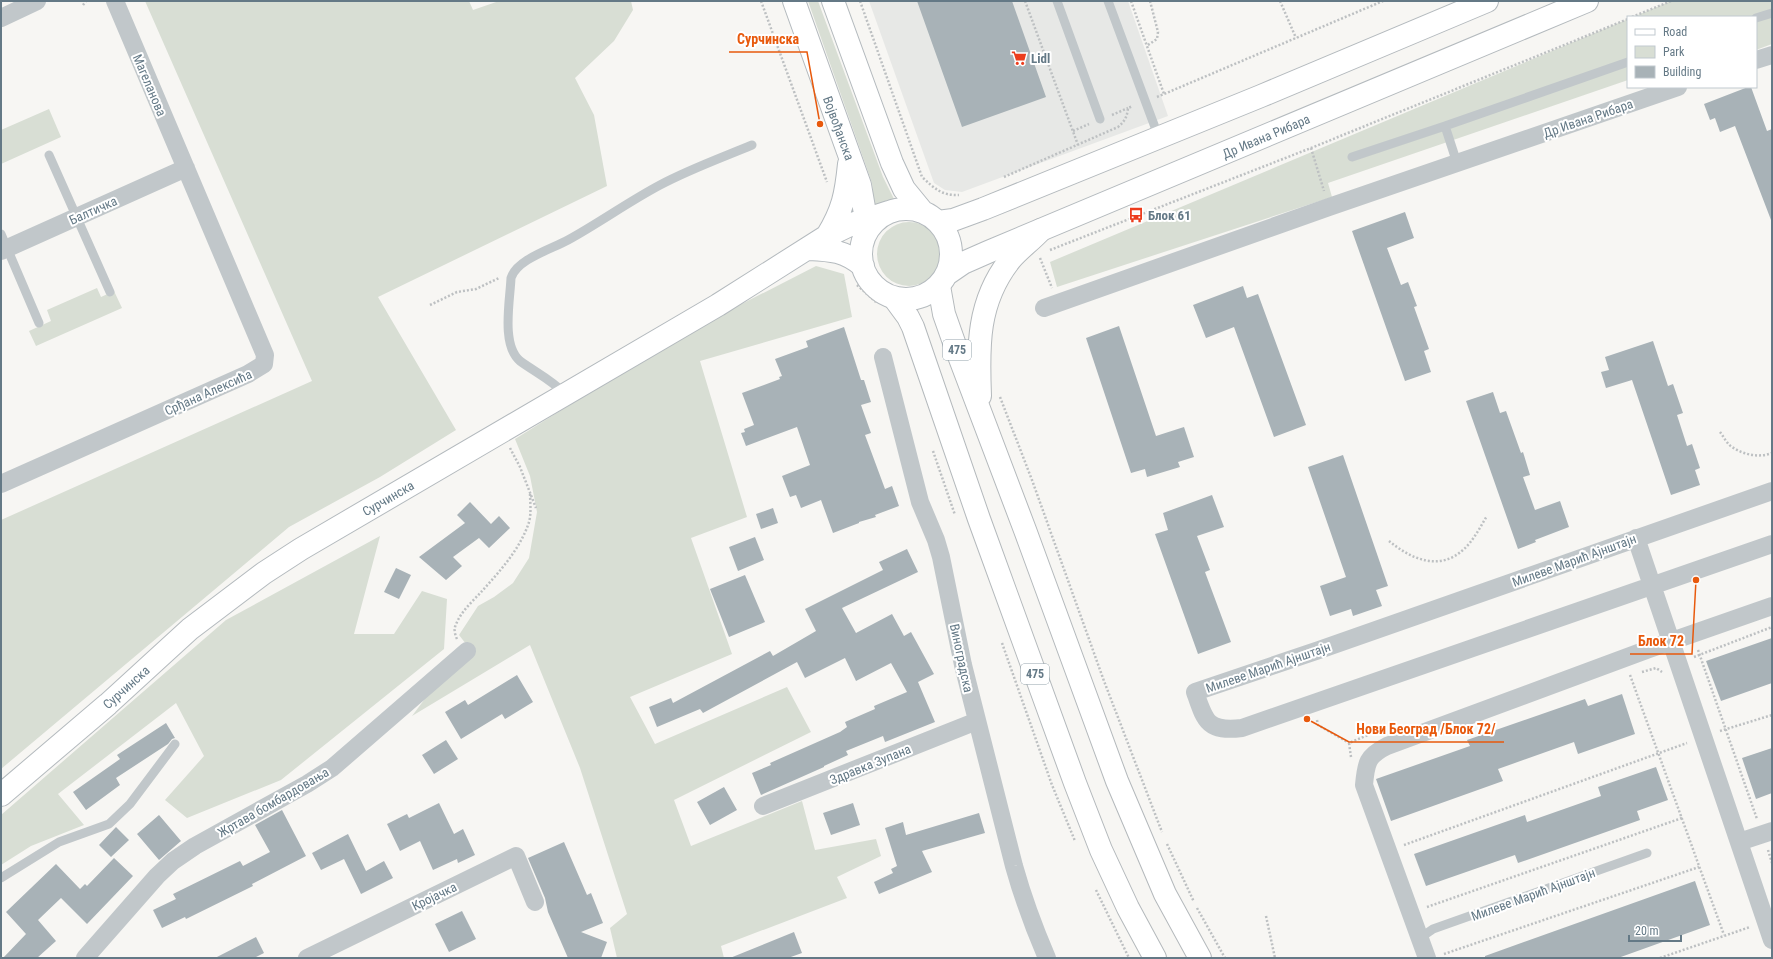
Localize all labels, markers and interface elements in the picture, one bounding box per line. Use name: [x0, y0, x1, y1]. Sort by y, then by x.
legend: [1627, 16, 1757, 88]
text: Road: [1663, 25, 1687, 39]
callout: Сурчинска: [729, 26, 807, 52]
text: Сурчинска: [737, 31, 799, 47]
text: Park: [1663, 45, 1685, 59]
supermarket icon: Lidl: [1010, 49, 1028, 67]
place label: Lidl: [1031, 51, 1050, 66]
street label: Магеланова: [130, 52, 169, 118]
text: Building: [1663, 65, 1701, 79]
street label: Војвођанска: [820, 94, 857, 162]
street label: Др Ивана Рибара: [1541, 96, 1635, 141]
street label: Др Ивана Рибара: [1220, 111, 1312, 162]
street label: Балтичка: [67, 193, 119, 228]
bus stop icon: Блок 61: [1127, 206, 1145, 224]
place label: Блок 61: [1148, 208, 1191, 223]
road number: 475: [943, 340, 971, 360]
street label: Срђана Алексића: [162, 367, 254, 418]
street label: Сурчинска: [360, 478, 417, 519]
street label: Милеве Марић Ајнштајн: [1510, 531, 1638, 590]
street label: Виноградска: [947, 622, 976, 694]
callout: Блок 72: [1630, 628, 1692, 654]
text: Блок 72: [1638, 633, 1684, 649]
street label: Милеве Марић Ајнштајн: [1204, 639, 1332, 696]
street label: Сурчинска: [100, 663, 153, 712]
road number: 475: [1021, 664, 1049, 684]
callout: Нови Београд /Блок 72/: [1349, 716, 1504, 742]
text: Нови Београд /Блок 72/: [1356, 721, 1496, 737]
street label: Здравка Зупана: [827, 741, 913, 788]
street label: Жртава бомбардовања: [215, 764, 331, 840]
street label: Милеве Марић Ајнштајн: [1469, 865, 1597, 924]
street label: Кројачка: [409, 879, 459, 914]
scale bar: [1629, 917, 1681, 943]
text: 20 m: [1635, 924, 1659, 938]

